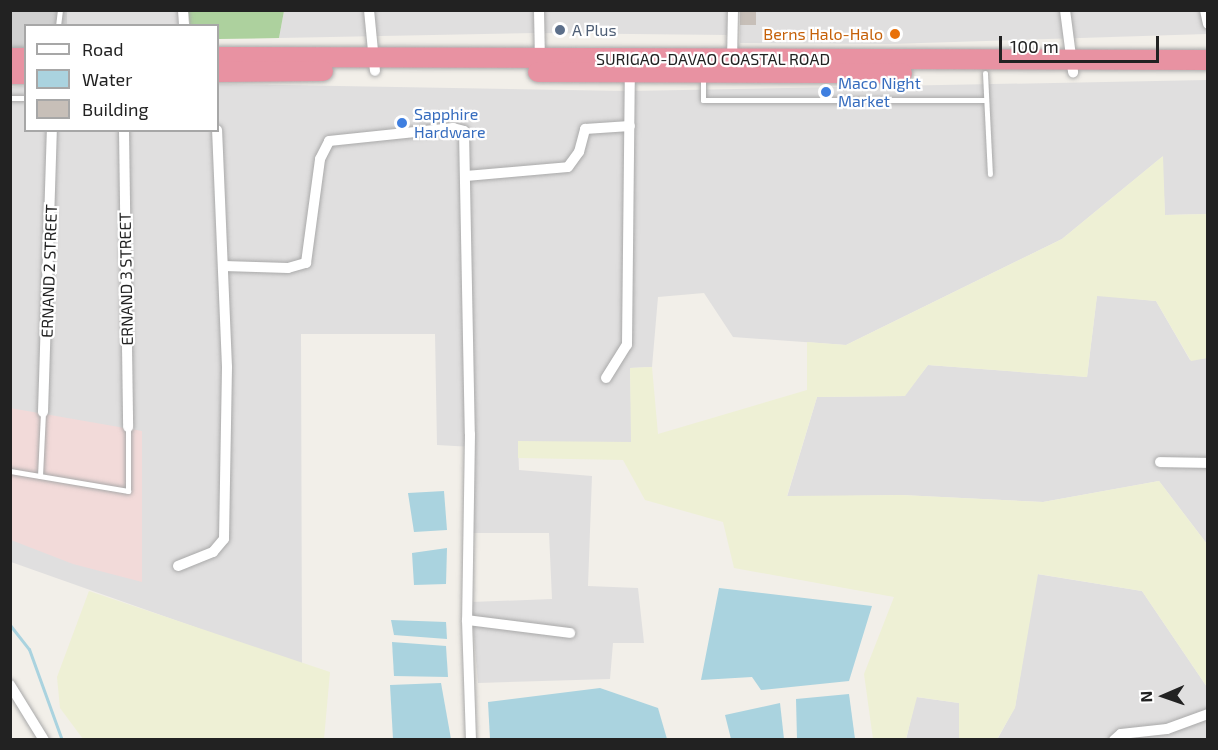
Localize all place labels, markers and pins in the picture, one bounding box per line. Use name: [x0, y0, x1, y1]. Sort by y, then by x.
place label: A Plus: [572, 20, 617, 40]
marker: A Plus: [553, 23, 567, 37]
place label: Berns Halo-Halo: [763, 24, 883, 44]
marker: Berns Halo-Halo: [888, 27, 902, 41]
place label: Maco Night Market: [838, 73, 921, 111]
marker: Maco Night Market: [819, 85, 833, 99]
place label: Sapphire Hardware: [414, 104, 486, 142]
marker: Sapphire Hardware: [395, 116, 409, 130]

